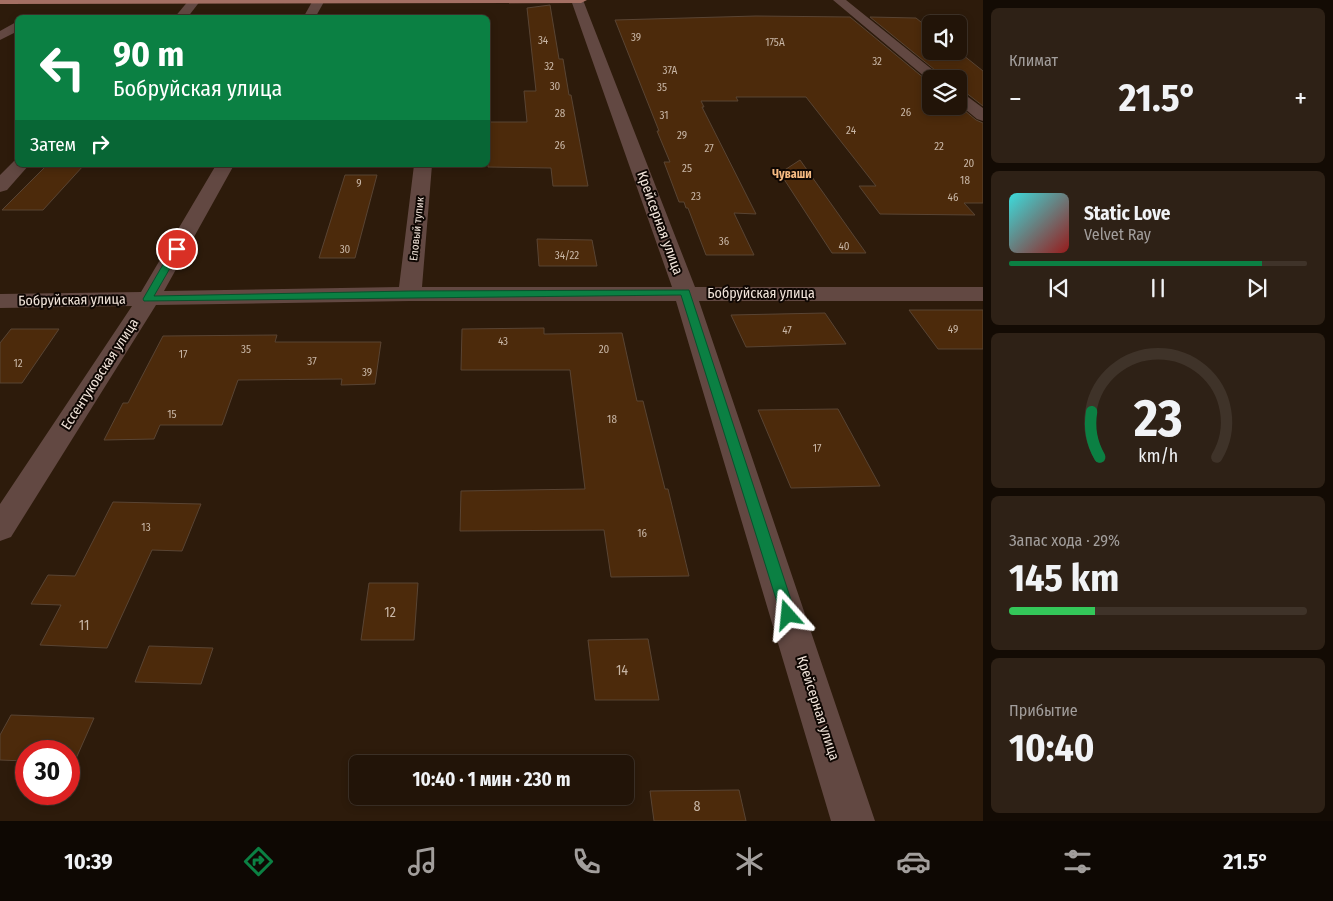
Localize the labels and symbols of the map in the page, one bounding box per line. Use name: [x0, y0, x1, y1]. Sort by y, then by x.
house number: 39: [631, 31, 641, 44]
house number: 34: [538, 34, 549, 47]
house number: 175А: [765, 36, 785, 49]
house number: 32: [872, 55, 882, 68]
house number: 32: [544, 60, 554, 73]
house number: 37А: [663, 64, 678, 77]
house number: 30: [550, 80, 561, 93]
house number: 35: [657, 81, 667, 94]
house number: 26: [901, 106, 912, 119]
house number: 28: [555, 107, 566, 120]
house number: 31: [660, 109, 669, 122]
house number: 24: [846, 124, 857, 137]
house number: 29: [677, 129, 687, 142]
house number: 26: [555, 139, 566, 152]
house number: 22: [934, 140, 944, 153]
house number: 27: [704, 142, 714, 155]
house number: 20: [964, 157, 975, 170]
house number: 25: [682, 162, 692, 175]
district label: Чуваши: [772, 167, 812, 181]
street label: Крейсерная улица: [633, 169, 687, 277]
house number: 18: [960, 174, 970, 187]
house number: 9: [356, 177, 362, 190]
house number: 23: [691, 190, 701, 203]
house number: 46: [948, 191, 959, 204]
street label: Еловый тупик: [407, 196, 427, 262]
pin: [156, 228, 198, 270]
house number: 36: [719, 235, 730, 248]
house number: 40: [838, 240, 850, 253]
house number: 30: [340, 243, 351, 256]
house number: 34/22: [555, 249, 579, 262]
street label: Бобруйская улица: [707, 285, 815, 302]
street label: Бобруйская улица: [18, 291, 126, 309]
street label: Ессентуковская улица: [58, 315, 142, 433]
house number: 49: [948, 323, 958, 336]
house number: 47: [782, 324, 792, 337]
house number: 43: [498, 335, 508, 348]
house number: 35: [241, 343, 251, 356]
house number: 20: [599, 343, 610, 356]
house number: 17: [179, 348, 188, 361]
house number: 37: [307, 355, 317, 368]
house number: 12: [13, 357, 23, 370]
house number: 39: [362, 366, 372, 379]
house number: 15: [167, 408, 177, 421]
house number: 18: [607, 413, 617, 426]
house number: 17: [813, 442, 822, 455]
house number: 13: [141, 521, 151, 534]
house number: 16: [637, 527, 647, 540]
position arrow: [761, 588, 813, 640]
house number: 12: [384, 604, 396, 621]
house number: 11: [79, 617, 89, 634]
street label: Крейсерная улица: [793, 654, 843, 763]
house number: 14: [616, 662, 628, 679]
speed limit sign: 30: [15, 740, 80, 805]
house number: 8: [694, 798, 701, 815]

